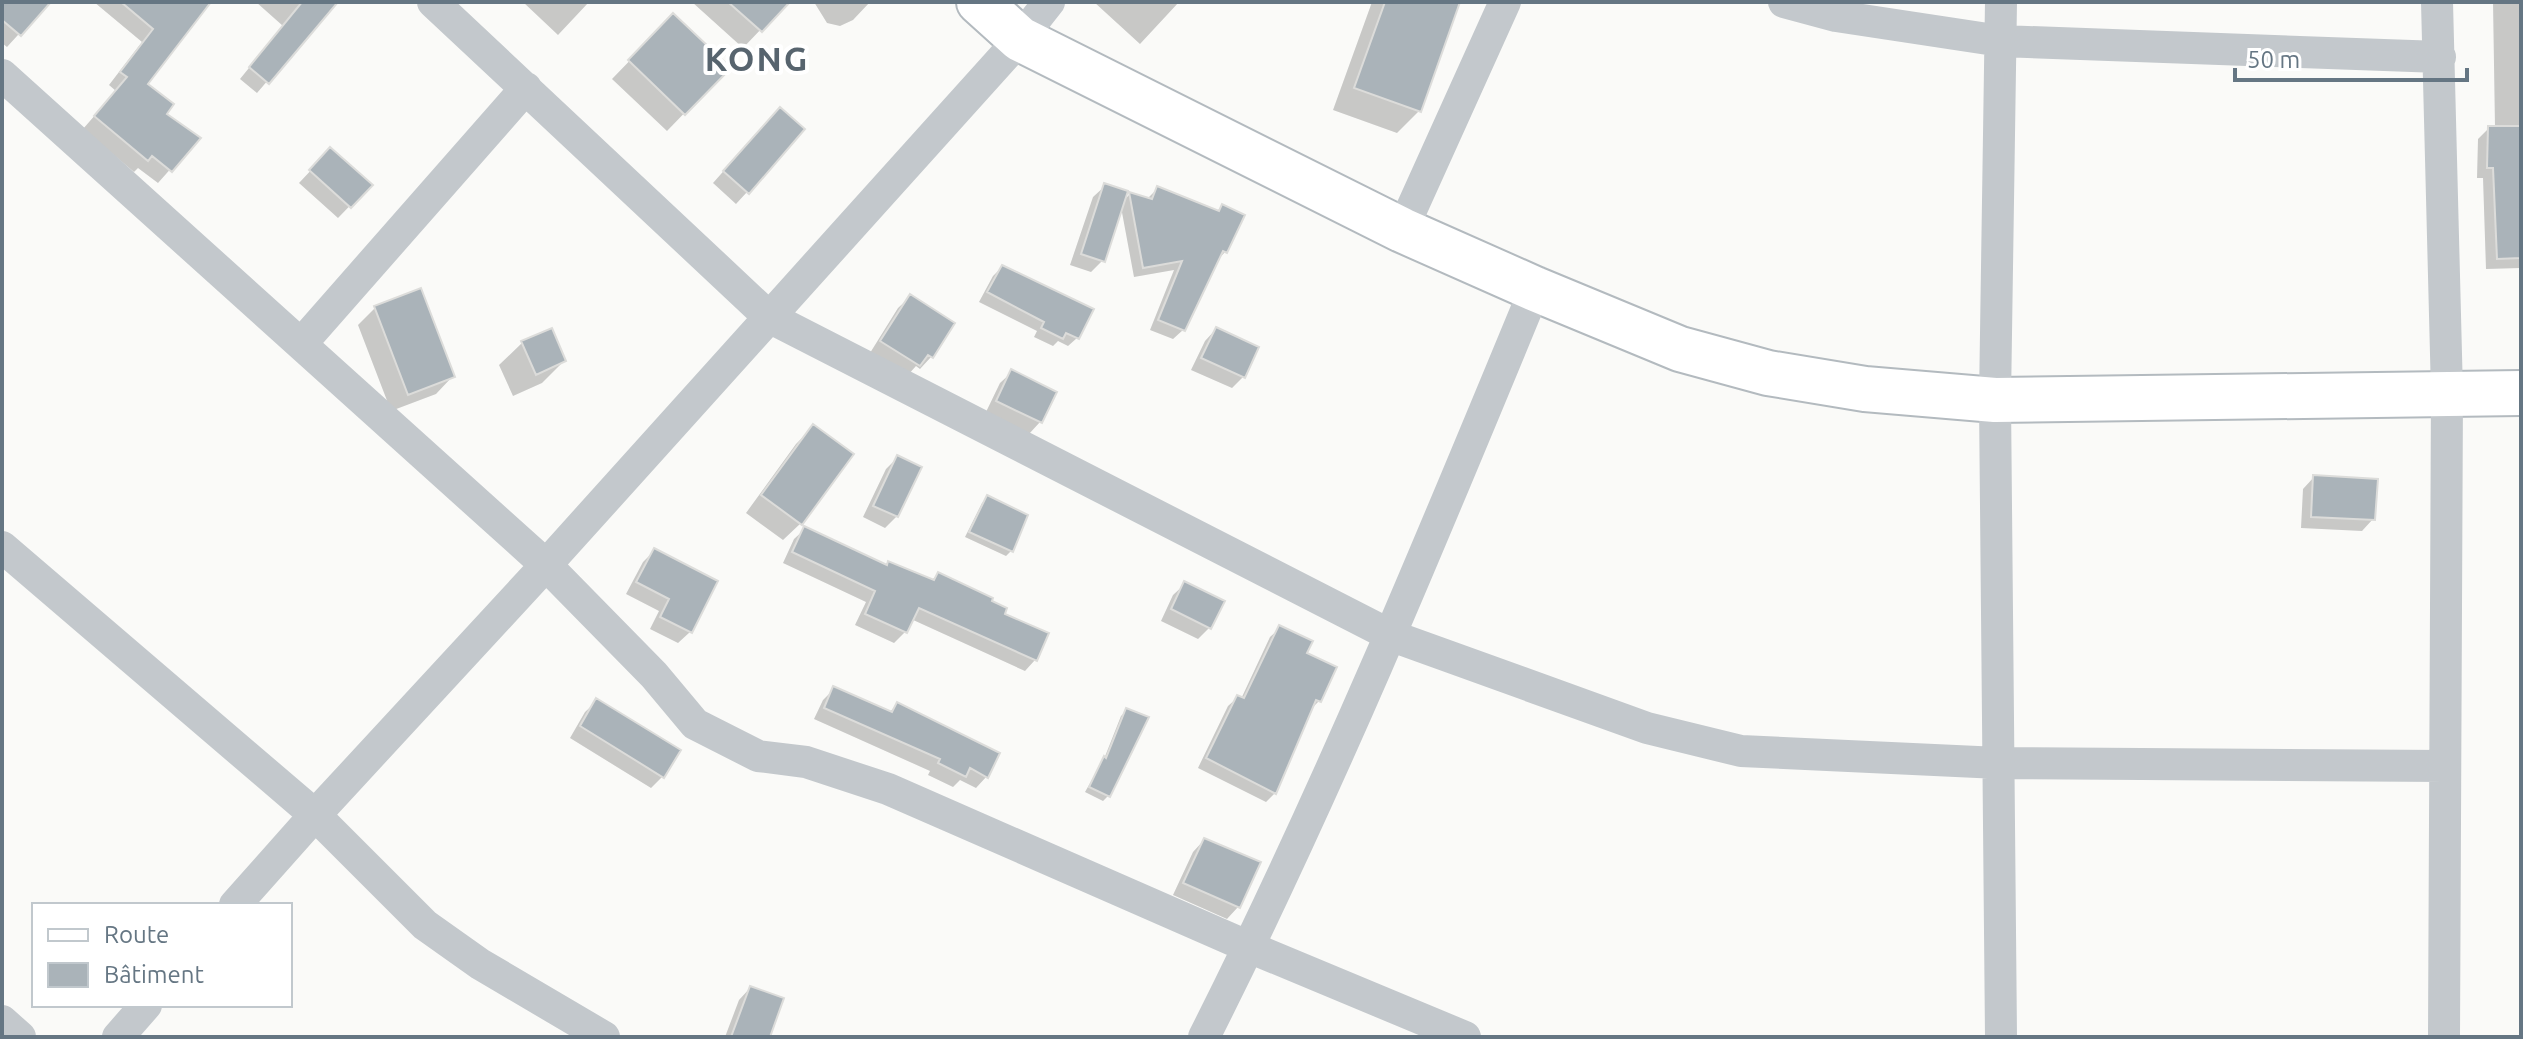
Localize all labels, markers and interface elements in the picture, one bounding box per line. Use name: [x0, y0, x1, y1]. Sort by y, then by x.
scale bar: [2235, 32, 2467, 82]
district label: KONG: [705, 39, 809, 77]
text: 50 m: [2247, 46, 2300, 73]
legend: [32, 903, 292, 1007]
text: Route: [104, 921, 169, 948]
text: Bâtiment: [104, 961, 205, 988]

